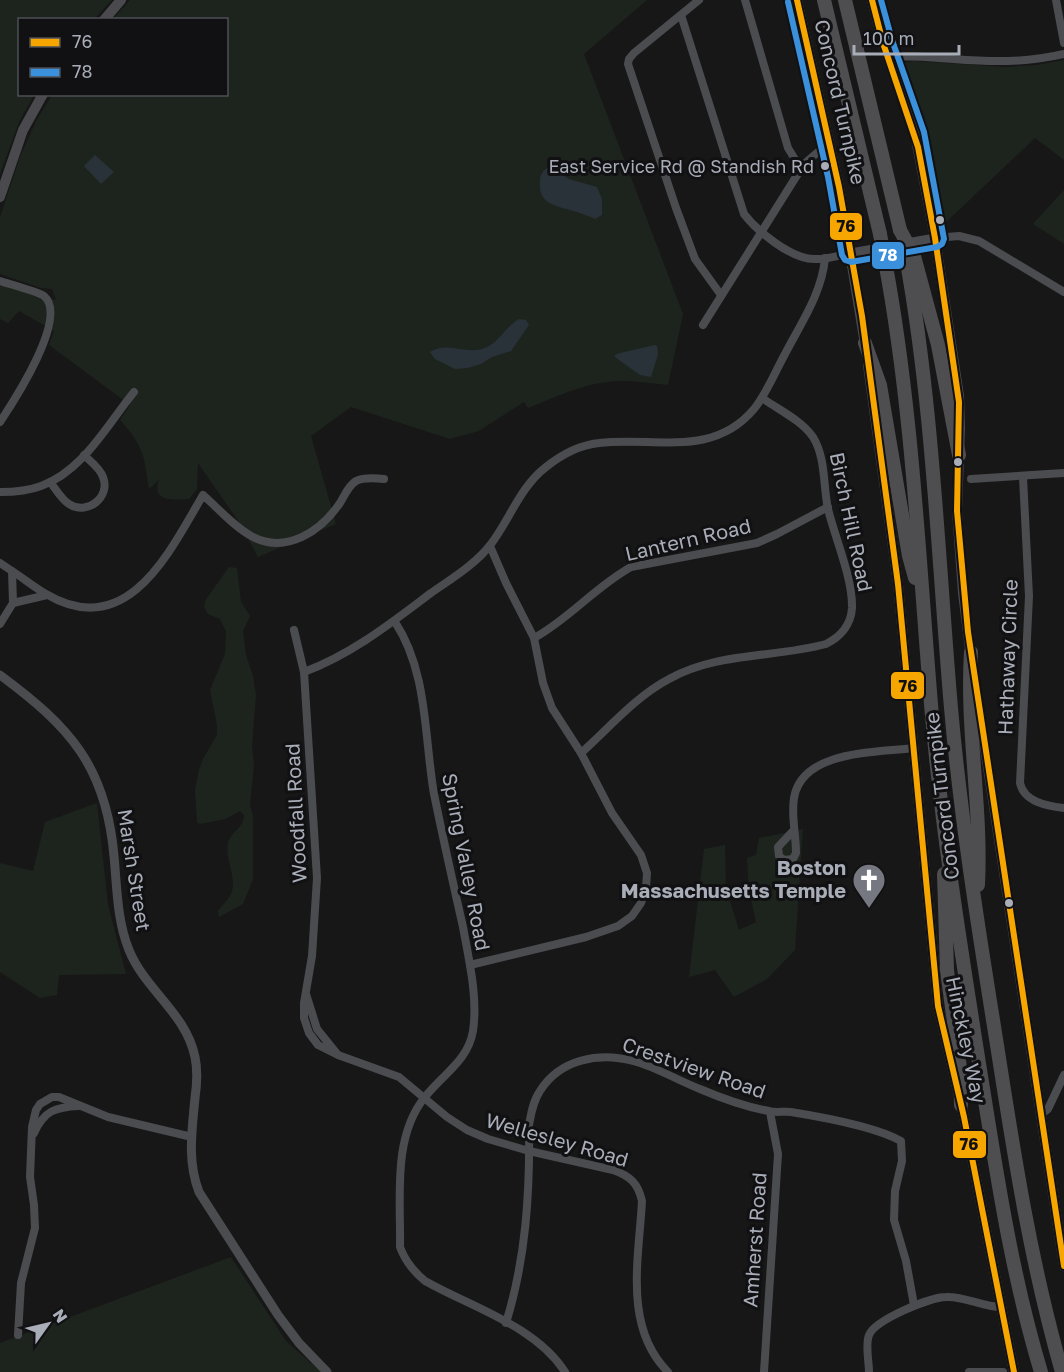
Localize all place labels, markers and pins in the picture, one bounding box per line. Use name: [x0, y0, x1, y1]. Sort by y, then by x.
place label: East Service Rd @ Standish Rd: [548, 155, 814, 177]
marker: East Service Rd @ Standish Rd: [819, 160, 831, 172]
unlabelled marker: [934, 214, 946, 226]
unlabelled marker: [952, 456, 964, 468]
place label: Boston Massachusetts Temple: [621, 855, 846, 902]
church icon: Boston Massachusetts Temple: [851, 862, 887, 909]
unlabelled marker: [1003, 897, 1015, 909]

